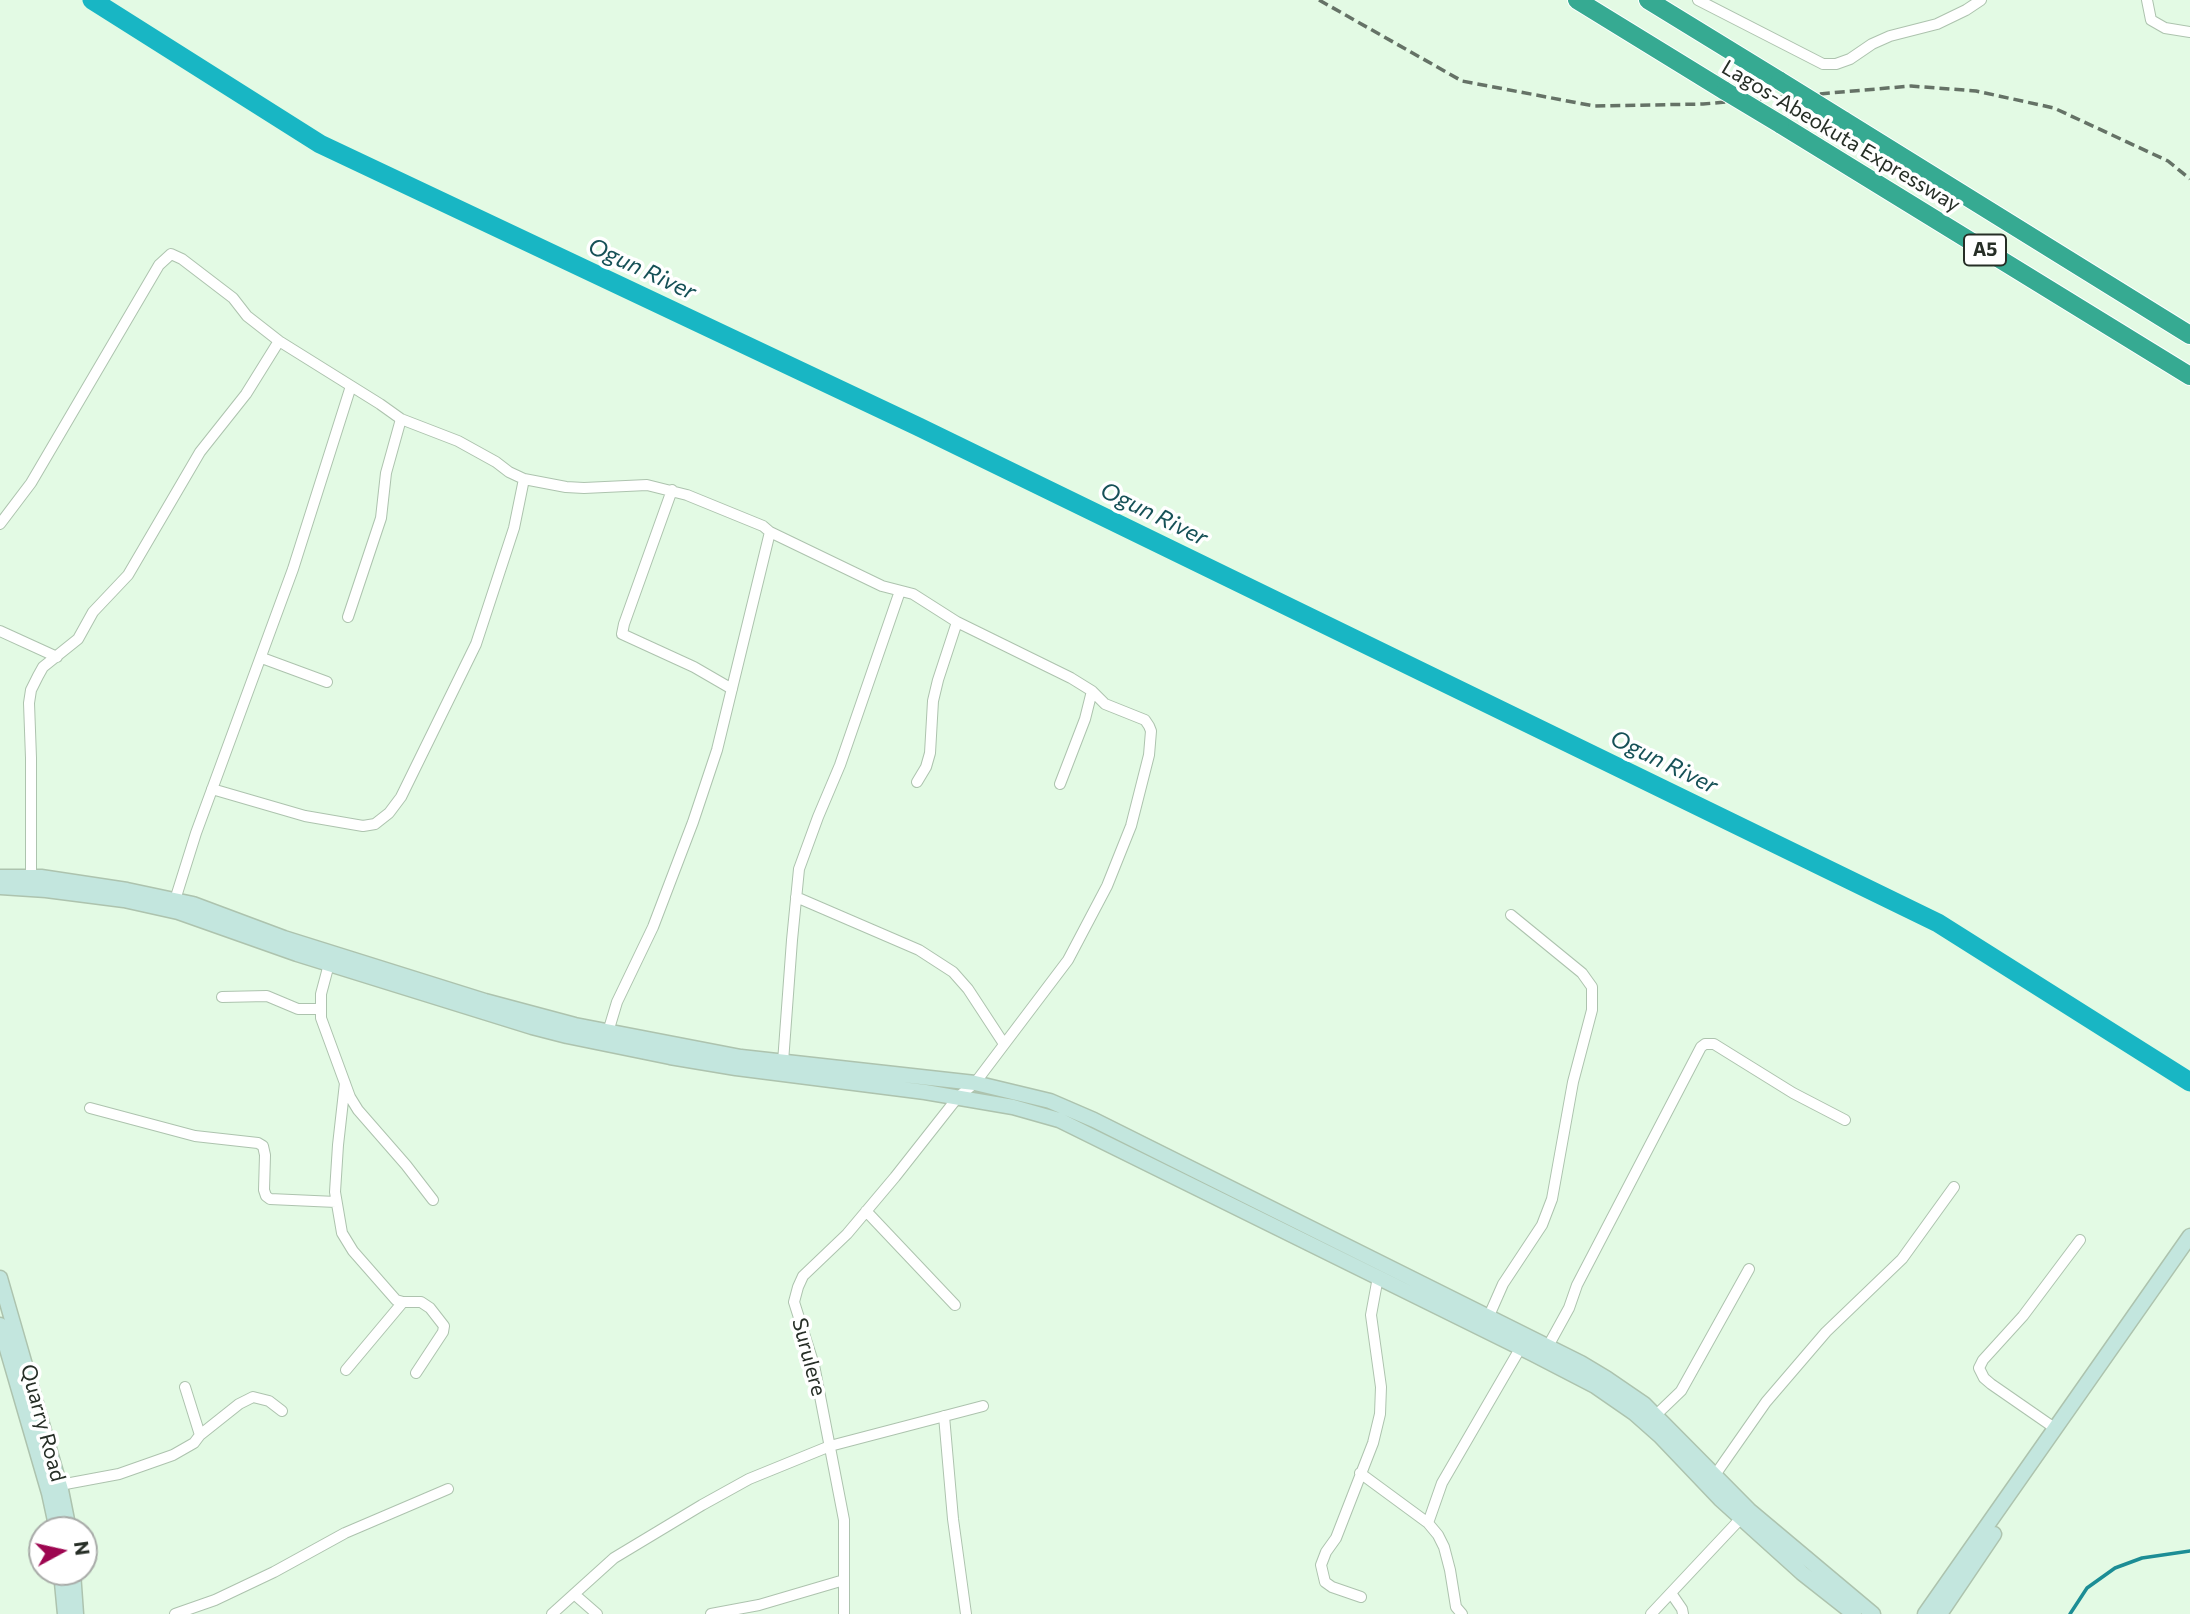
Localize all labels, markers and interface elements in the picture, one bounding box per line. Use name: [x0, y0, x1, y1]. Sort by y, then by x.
street label: Lagos-Abeokuta Expressway: [1717, 55, 1965, 217]
water label: Ogun River: [584, 232, 700, 306]
road number: A5: [1964, 234, 2006, 266]
water label: Ogun River: [1096, 476, 1212, 552]
water label: Ogun River: [1606, 724, 1722, 800]
street label: Surulere: [787, 1315, 831, 1399]
street label: Quarry Road: [15, 1362, 71, 1484]
north arrow: [28, 1516, 98, 1586]
text: N: [70, 1540, 95, 1557]

